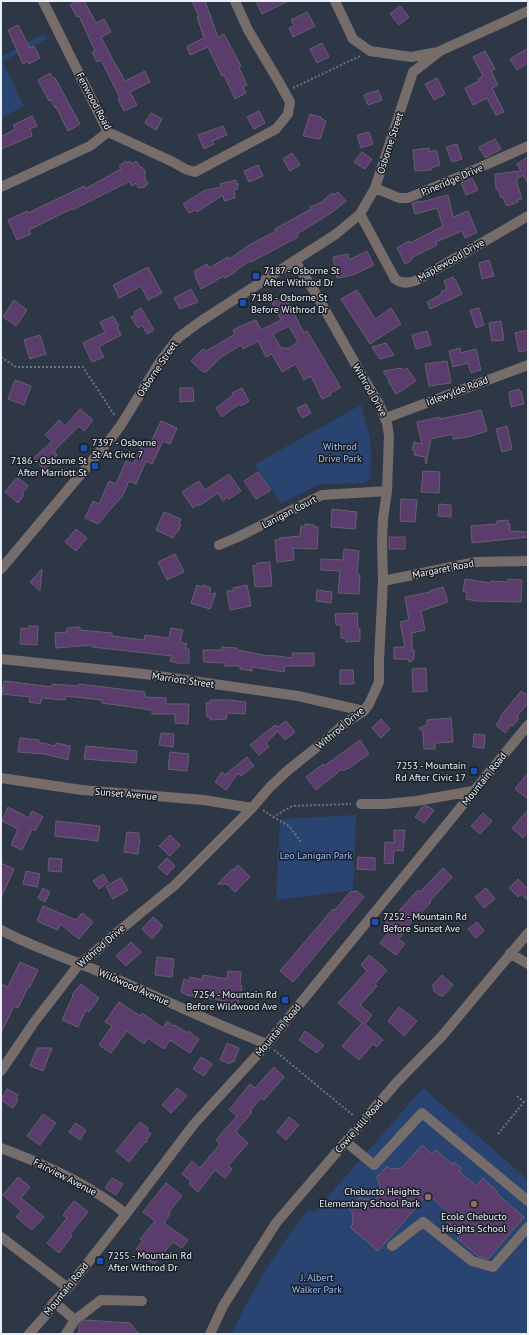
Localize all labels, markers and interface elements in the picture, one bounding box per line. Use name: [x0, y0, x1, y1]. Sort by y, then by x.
street label: Fenwood Road: [73, 70, 115, 132]
street label: Osborne Street: [374, 110, 406, 175]
street label: Pineridge Drive: [419, 161, 485, 199]
street label: Maplewood Drive: [415, 236, 487, 284]
place label: 7187 - Osborne St After Withrod Dr: [264, 264, 340, 289]
marker: 7187 - Osborne St After Withrod Dr: [251, 271, 261, 281]
place label: 7188 - Osborne St Before Withrod Dr: [251, 291, 328, 316]
marker: 7188 - Osborne St Before Withrod Dr: [238, 298, 248, 308]
street label: Osborne Street: [134, 338, 181, 399]
street label: Withrod Drive: [350, 361, 390, 419]
street label: Idlewylde Road: [424, 373, 490, 409]
place label: 7397 - Osborne St At Civic 7: [92, 436, 156, 461]
park label: Withrod Drive Park: [318, 440, 362, 465]
marker: 7397 - Osborne St At Civic 7: [79, 443, 89, 453]
place label: 7186 - Osborne St After Marriott St: [11, 454, 88, 479]
marker: 7186 - Osborne St After Marriott St: [90, 461, 100, 471]
street label: Lanigan Court: [259, 492, 319, 531]
street label: Margaret Road: [411, 557, 475, 581]
street label: Marriott Street: [151, 669, 216, 691]
street label: Withrod Drive: [313, 704, 367, 752]
street label: Mountain Road: [459, 750, 509, 808]
place label: 7253 - Mountain Rd After Civic 17: [395, 759, 466, 784]
marker: 7253 - Mountain Rd After Civic 17: [469, 766, 479, 776]
street label: Sunset Avenue: [94, 785, 158, 803]
park label: Leo Lanigan Park: [280, 849, 352, 862]
place label: 7252 - Mountain Rd Before Sunset Ave: [383, 910, 467, 935]
marker: 7252 - Mountain Rd Before Sunset Ave: [370, 917, 380, 927]
street label: Withrod Drive: [74, 922, 128, 970]
street label: Wildwood Avenue: [97, 966, 171, 1008]
place label: 7254 - Mountain Rd Before Wildwood Ave: [186, 988, 277, 1013]
marker: 7254 - Mountain Rd Before Wildwood Ave: [280, 995, 290, 1005]
street label: Mountain Road: [252, 1001, 304, 1059]
street label: Cowie Hill Road: [332, 1096, 386, 1156]
street label: Fairview Avenue: [31, 1155, 99, 1199]
place label: Chebucto Heights Elementary School Park: [319, 1185, 420, 1210]
marker: Chebucto Heights Elementary School Park: [423, 1192, 433, 1202]
marker: Ecole Chebucto Heights School: [469, 1199, 479, 1209]
place label: Ecole Chebucto Heights School: [441, 1210, 507, 1235]
place label: 7255 - Mountain Rd After Withrod Dr: [108, 1249, 192, 1274]
marker: 7255 - Mountain Rd After Withrod Dr: [95, 1256, 105, 1266]
street label: Mountain Road: [41, 1260, 91, 1318]
park label: J. Albert Walker Park: [292, 1271, 342, 1296]

